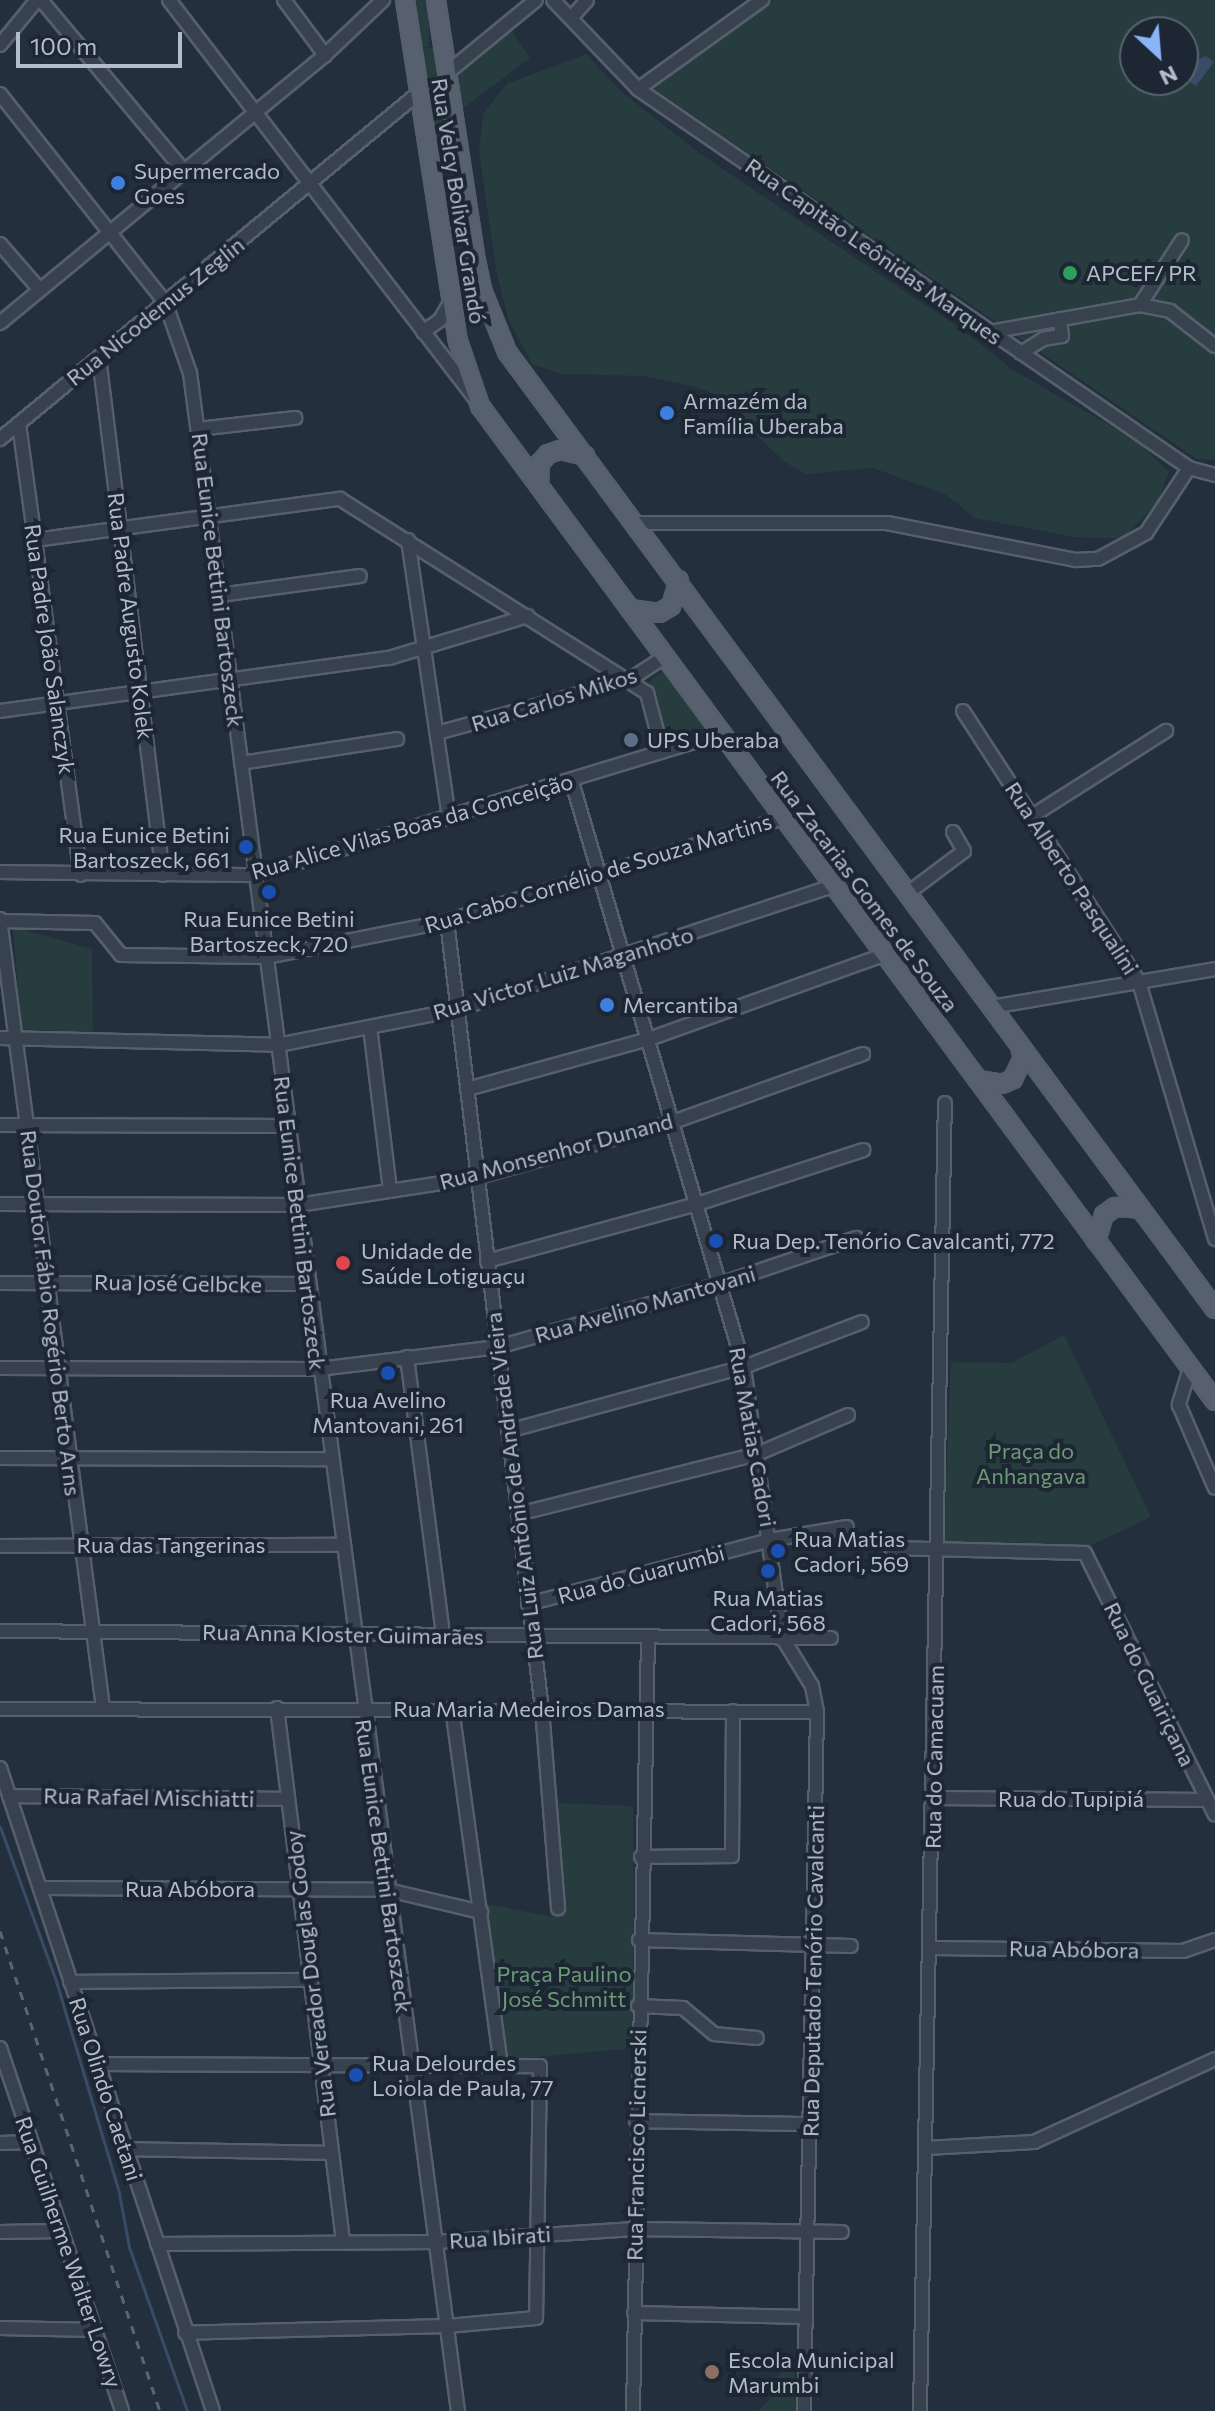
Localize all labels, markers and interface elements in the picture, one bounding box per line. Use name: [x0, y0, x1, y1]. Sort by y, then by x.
scale bar: [20, 16, 186, 66]
north arrow: [1119, 16, 1199, 96]
text: 100 m: [30, 31, 97, 60]
text: N: [1156, 60, 1182, 92]
street label: Rua Velcy Bolivar Grandó: [427, 76, 491, 326]
street label: Rua Capitão Leônidas Marques: [741, 152, 1007, 350]
place label: Supermercado Goes: [134, 157, 280, 208]
marker: Supermercado Goes: [109, 174, 127, 192]
street label: Rua Nicodemus Zeglin: [61, 231, 249, 391]
place label: APCEF/ PR: [1086, 260, 1197, 286]
marker: APCEF/ PR: [1061, 264, 1079, 282]
place label: Armazém da Família Uberaba: [683, 387, 844, 438]
marker: Armazém da Família Uberaba: [658, 404, 676, 422]
street label: Rua Eunice Bettini Bartoszeck: [187, 431, 249, 729]
street label: Rua Padre Augusto Kolek: [103, 491, 159, 741]
street label: Rua Padre João Salanczyk: [19, 522, 81, 776]
street label: Rua Carlos Mikos: [468, 661, 640, 737]
place label: UPS Uberaba: [647, 727, 779, 753]
marker: UPS Uberaba: [622, 731, 640, 749]
street label: Rua Zacarias Gomes de Souza: [766, 765, 964, 1017]
street label: Rua Alice Vilas Boas da Conceição: [248, 767, 576, 885]
street label: Rua Alberto Pasqualini: [1000, 777, 1144, 979]
street label: Rua Cabo Cornélio de Souza Martins: [421, 808, 775, 938]
place label: Rua Eunice Betini Bartoszeck, 661: [58, 821, 230, 872]
marker: Rua Eunice Betini Bartoszeck, 661: [237, 838, 255, 856]
marker: Rua Eunice Betini Bartoszeck, 720: [260, 883, 278, 901]
place label: Rua Eunice Betini Bartoszeck, 720: [183, 905, 355, 956]
street label: Rua Victor Luiz Maganhoto: [430, 921, 696, 1025]
place label: Mercantiba: [623, 992, 738, 1018]
marker: Mercantiba: [598, 996, 616, 1014]
street label: Rua Eunice Bettini Bartoszeck: [269, 1074, 331, 1372]
street label: Rua Monsenhor Dunand: [437, 1107, 675, 1195]
street label: Rua Doutor Fábio Rogério Berto Arns: [15, 1128, 87, 1498]
place label: Rua Dep. Tenório Cavalcanti, 772: [732, 1228, 1055, 1254]
marker: Rua Dep. Tenório Cavalcanti, 772: [707, 1232, 725, 1250]
place label: Unidade de Saúde Lotiguaçu: [361, 1237, 525, 1288]
marker: Unidade de Saúde Lotiguaçu: [332, 1252, 354, 1274]
street label: Rua Avelino Mantovani: [532, 1260, 758, 1348]
street label: Rua José Gelbcke: [94, 1268, 262, 1298]
street label: Rua Luiz Antônio de Andrade Vieira: [480, 1311, 548, 1661]
street label: Rua Matias Cadori: [724, 1345, 782, 1529]
marker: Rua Avelino Mantovani, 261: [379, 1364, 397, 1382]
place label: Rua Avelino Mantovani, 261: [312, 1386, 464, 1438]
park label: Praça do Anhangava: [976, 1437, 1086, 1488]
place label: Rua Matias Cadori, 569: [794, 1525, 909, 1576]
street label: Rua das Tangerinas: [76, 1532, 266, 1558]
street label: Rua do Guarumbi: [555, 1539, 727, 1609]
marker: Rua Matias Cadori, 569: [769, 1542, 787, 1560]
marker: Rua Matias Cadori, 568: [759, 1562, 777, 1580]
place label: Rua Matias Cadori, 568: [710, 1584, 826, 1636]
street label: Rua do Guairiçana: [1099, 1598, 1201, 1770]
street label: Rua Anna Kloster Guimarães: [202, 1618, 484, 1650]
street label: Rua do Camacuam: [919, 1665, 949, 1849]
street label: Rua Maria Medeiros Damas: [393, 1696, 665, 1722]
street label: Rua Eunice Bettini Bartoszeck: [350, 1717, 418, 2015]
street label: Rua Rafael Mischiatti: [43, 1782, 255, 1812]
street label: Rua do Tupipiá: [998, 1786, 1144, 1812]
street label: Rua Deputado Tenório Cavalcanti: [797, 1805, 829, 2137]
street label: Rua Vereador Douglas Godoy: [279, 1829, 341, 2119]
street label: Rua Abóbora: [125, 1876, 255, 1902]
street label: Rua Abóbora: [1009, 1935, 1139, 1963]
park label: Praça Paulino José Schmitt: [496, 1960, 632, 2012]
street label: Rua Olindo Caetani: [64, 1994, 148, 2184]
street label: Rua Francisco Licnerski: [621, 2029, 651, 2261]
place label: Rua Delourdes Loiola de Paula, 77: [372, 2049, 554, 2100]
marker: Rua Delourdes Loiola de Paula, 77: [347, 2066, 365, 2084]
street label: Rua Guilherme Walter Lowry: [10, 2113, 128, 2391]
street label: Rua Ibirati: [448, 2220, 552, 2254]
place label: Escola Municipal Marumbi: [728, 2346, 895, 2398]
marker: Escola Municipal Marumbi: [703, 2363, 721, 2381]

